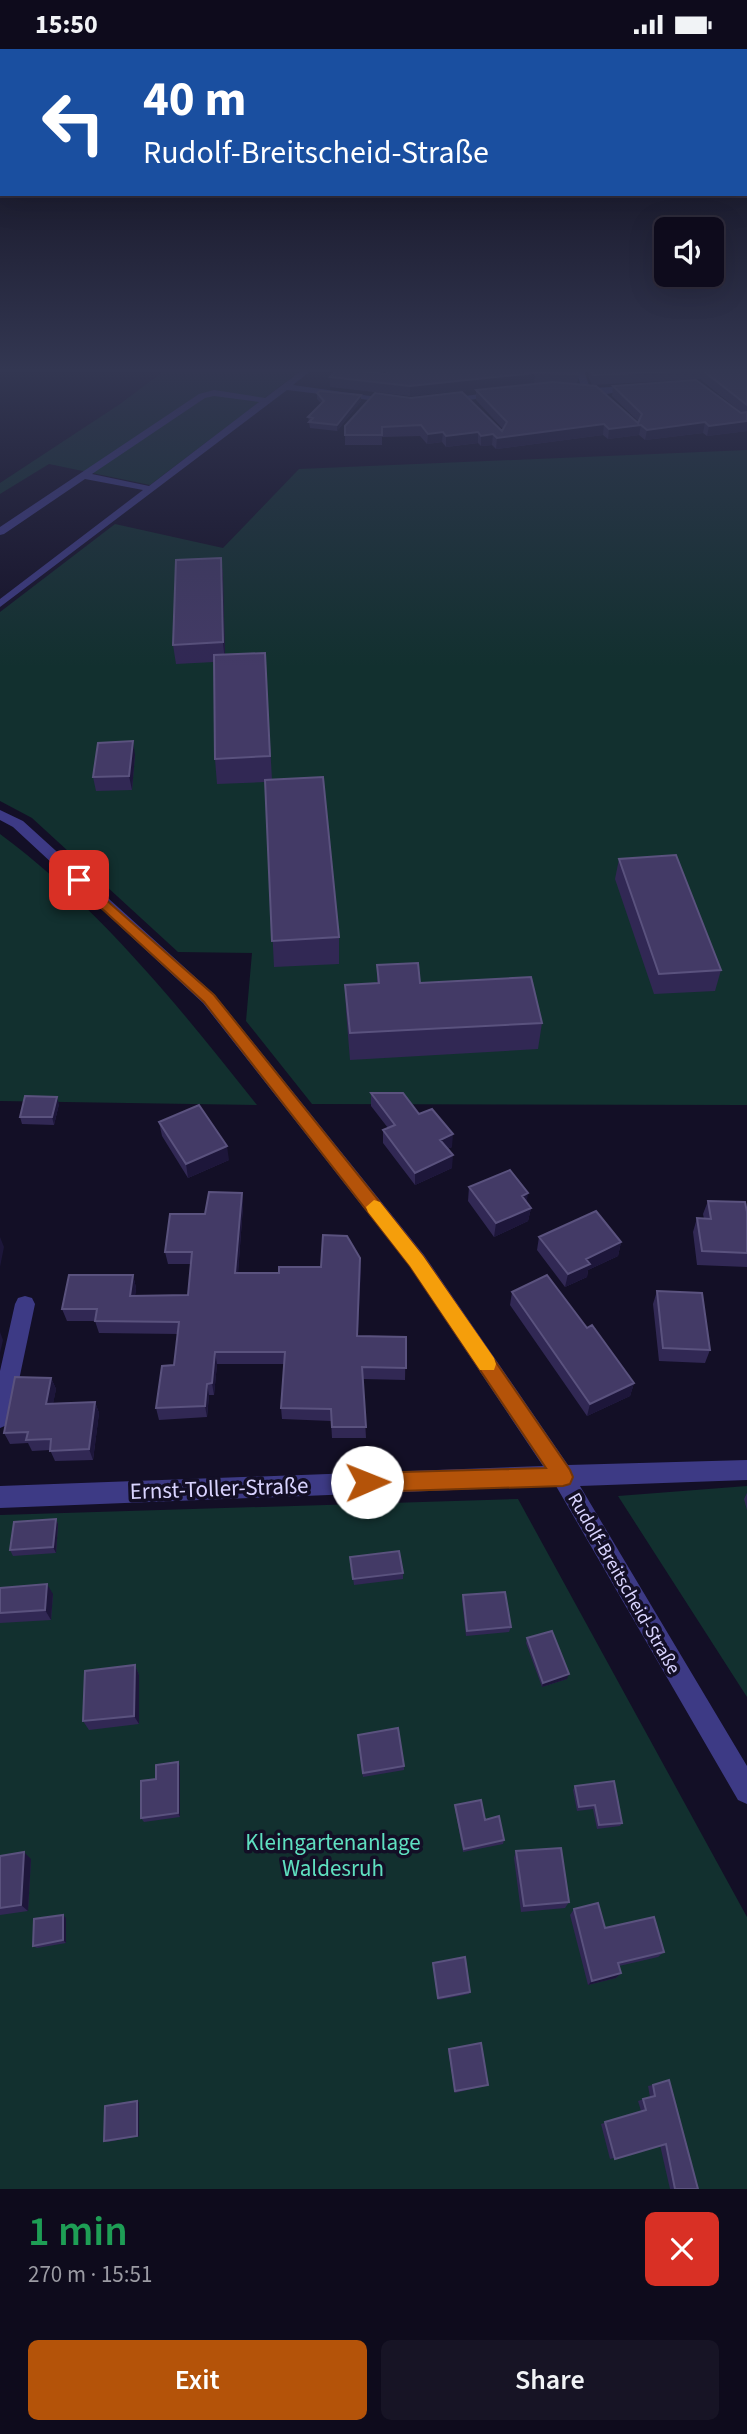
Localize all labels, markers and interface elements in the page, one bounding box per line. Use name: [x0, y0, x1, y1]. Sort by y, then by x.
text: 15:50: [35, 6, 98, 43]
text: 40 m: [143, 65, 247, 135]
icon: left: [28, 77, 119, 168]
text: Rudolf-Breitscheid-Straße: [143, 130, 489, 176]
map controls: [654, 217, 724, 287]
button: sound: [654, 217, 724, 287]
pin: [49, 850, 109, 910]
icon: arrive: [60, 861, 98, 899]
position arrow: [330, 1445, 404, 1519]
street label: Ernst-Toller-Straße: [129, 1469, 309, 1508]
street label: Rudolf-Breitscheid-Straße: [561, 1488, 687, 1679]
park label: Kleingartenanlage Waldesruh: [245, 1826, 421, 1885]
text: 1 min: [28, 2202, 128, 2262]
button: close: [645, 2212, 719, 2286]
text: 270 m · 15:51: [28, 2258, 152, 2291]
button: Exit: [28, 2340, 367, 2420]
button: Share: [381, 2340, 719, 2420]

